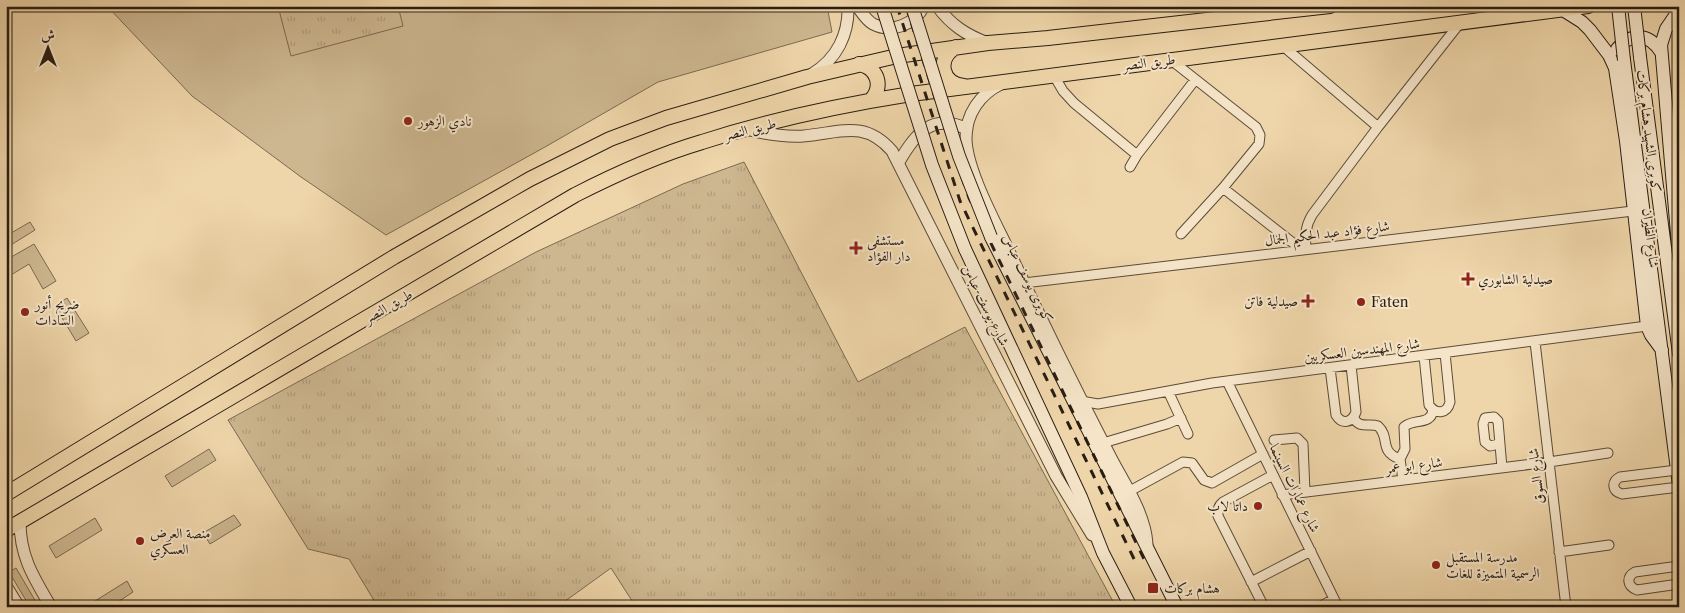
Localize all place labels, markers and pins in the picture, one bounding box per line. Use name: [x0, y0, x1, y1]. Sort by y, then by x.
place label: نادي الزهور: [416, 112, 472, 133]
marker: نادي الزهور: [402, 115, 414, 127]
place label: مستشفى دار الفؤاد: [867, 231, 911, 265]
marker: مستشفى دار الفؤاد: [849, 241, 863, 255]
place label: صيدلية الشابوري: [1478, 270, 1553, 291]
marker: صيدلية الشابوري: [1462, 273, 1474, 285]
place label: صيدلية فاتن: [1244, 292, 1298, 310]
place label: Faten: [1371, 293, 1409, 311]
place label: ضريح أنور السادات: [33, 294, 79, 329]
marker: صيدلية فاتن: [1302, 295, 1314, 307]
marker: Faten: [1355, 296, 1367, 308]
marker: ضريح أنور السادات: [19, 306, 31, 318]
place label: داتا لاب: [1207, 497, 1248, 515]
marker: داتا لاب: [1252, 500, 1264, 512]
place label: منصة العرض العسكري: [150, 524, 210, 561]
marker: منصة العرض العسكري: [134, 535, 146, 547]
place label: مدرسة المستقبل الرسمية المتميزة للغات: [1446, 548, 1539, 582]
marker: مدرسة المستقبل الرسمية المتميزة للغات: [1430, 559, 1442, 571]
place label: هشام بركات: [1164, 579, 1220, 601]
marker: هشام بركات: [1146, 581, 1160, 595]

